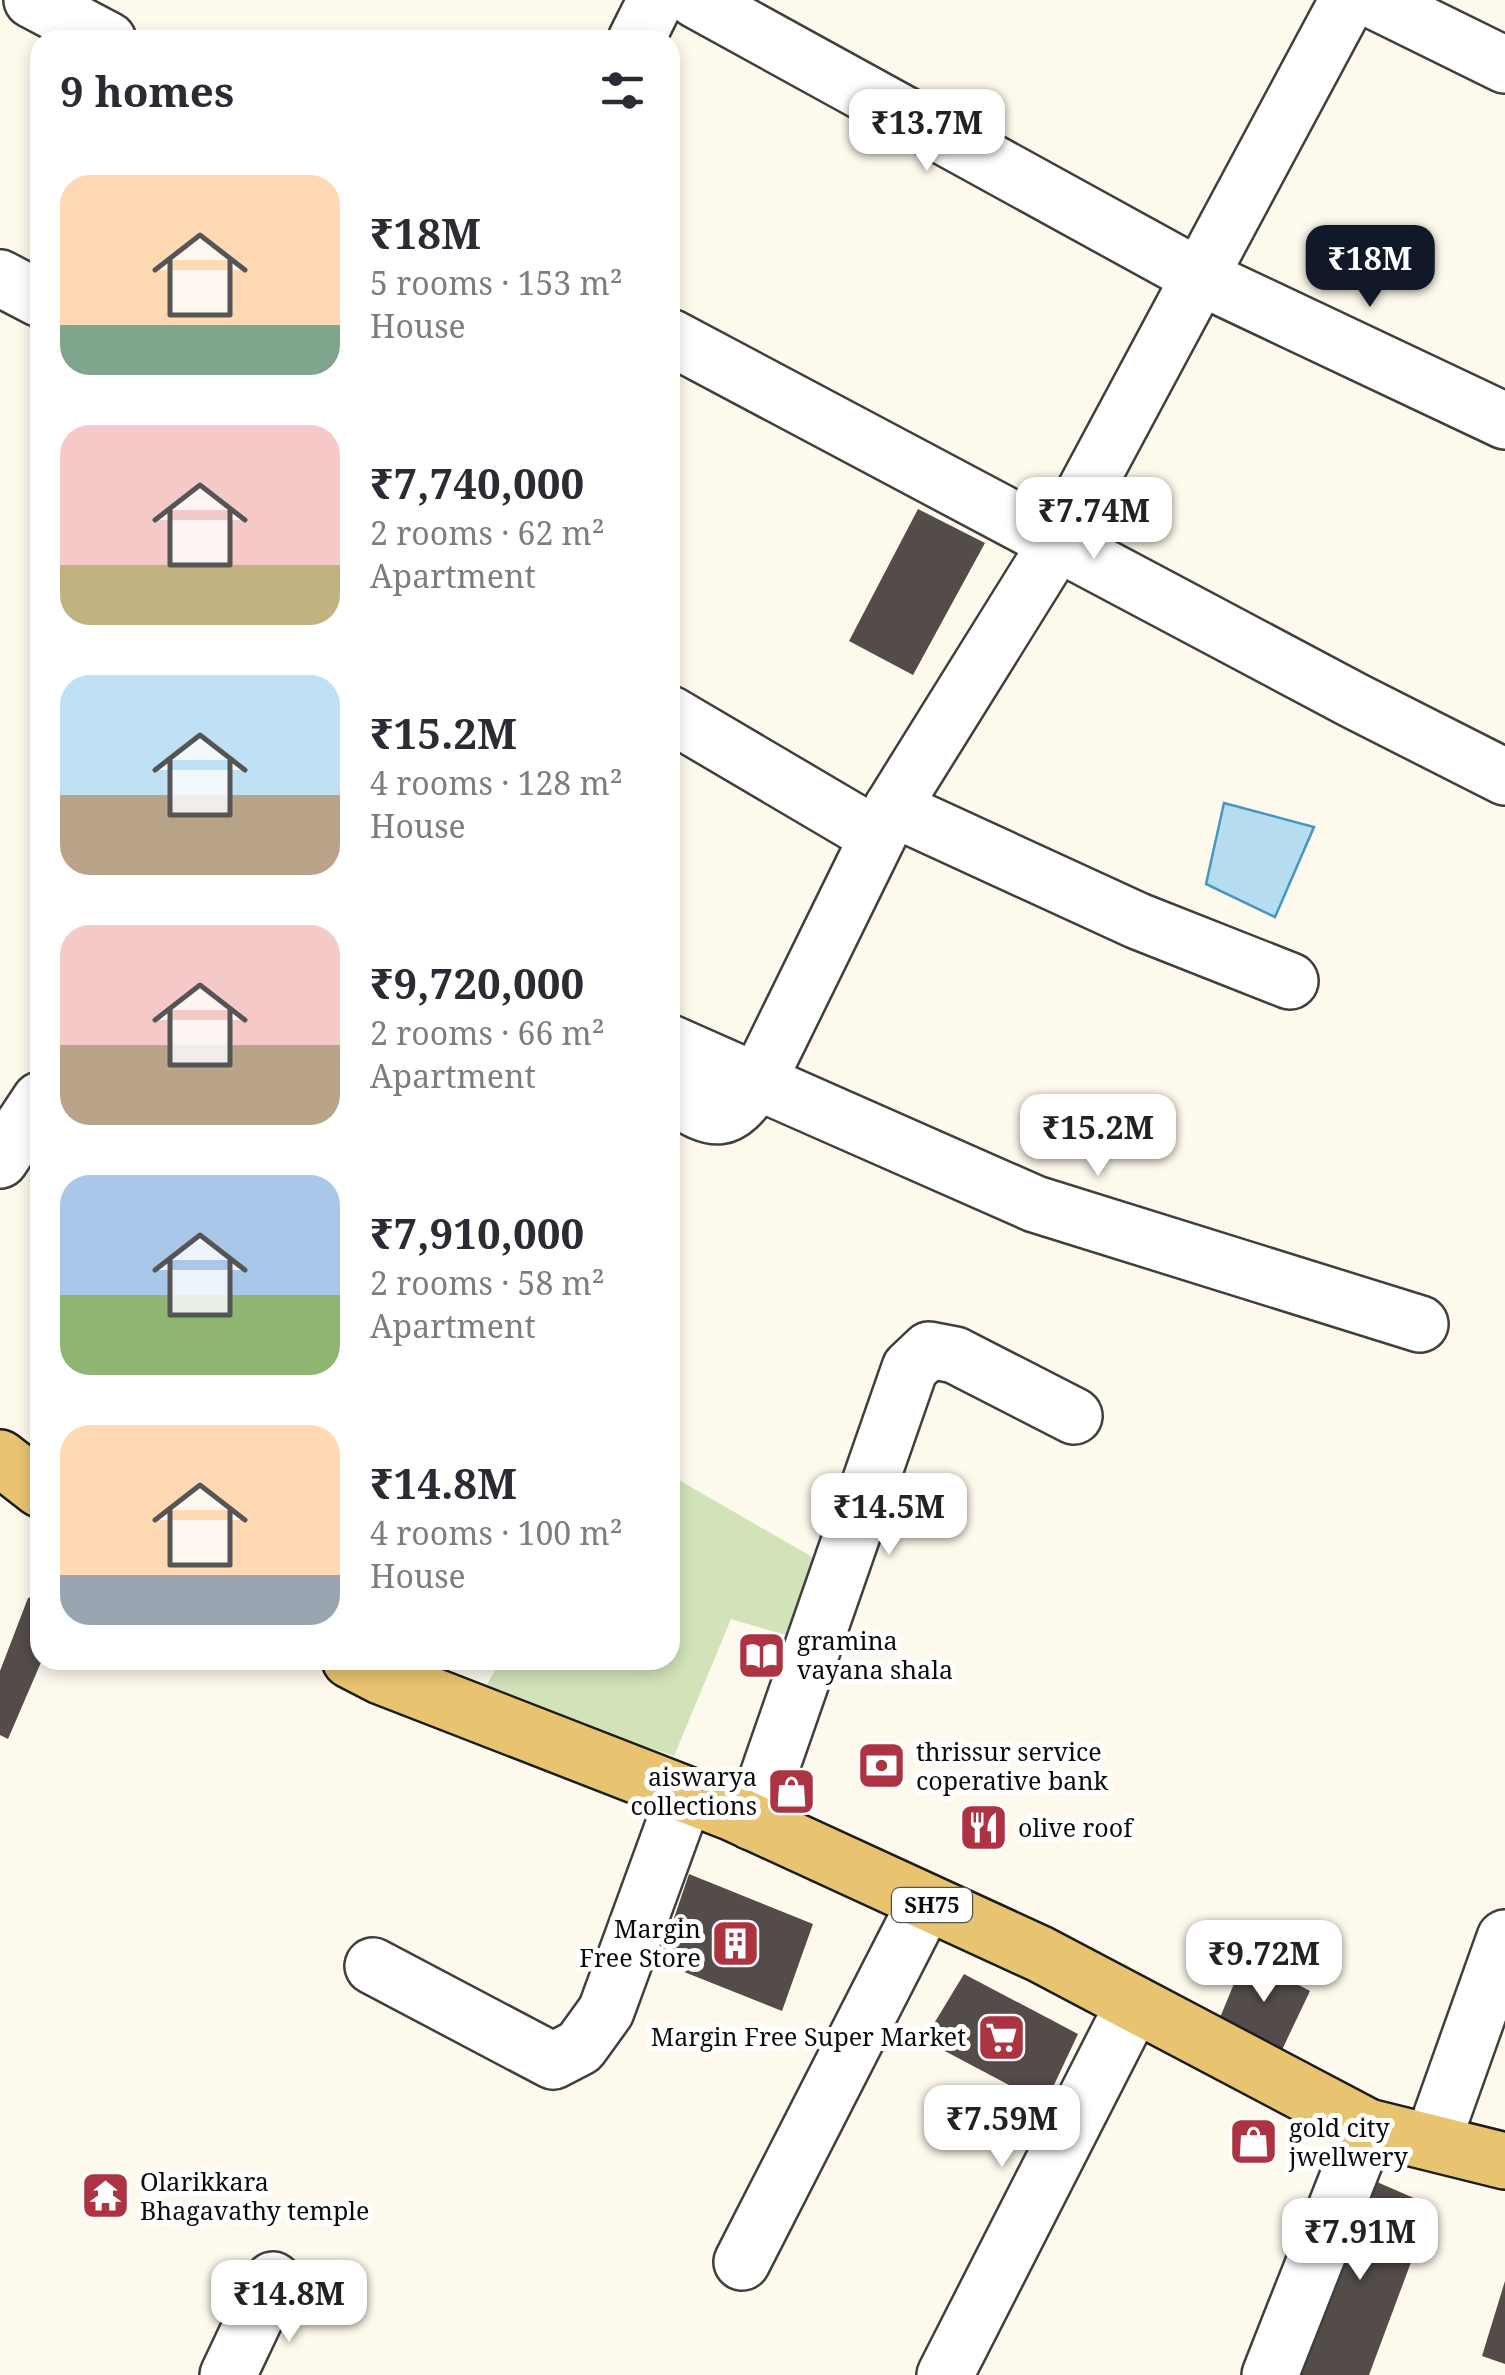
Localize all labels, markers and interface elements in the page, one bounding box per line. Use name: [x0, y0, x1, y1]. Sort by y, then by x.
text: 9 homes: [60, 62, 234, 119]
icon: filters: [595, 63, 650, 118]
pin: ₹13.7M: [846, 89, 1008, 174]
text: ₹13.7M: [871, 100, 983, 143]
text: ₹18M: [370, 204, 481, 261]
icon: home: [140, 215, 260, 335]
pin: ₹18M: [1311, 225, 1429, 310]
text: ₹18M: [1328, 236, 1412, 279]
text: 5 rooms · 153 m²: [370, 261, 623, 304]
text: House: [370, 304, 466, 347]
text: ₹7,740,000: [370, 454, 584, 511]
icon: home: [140, 465, 260, 585]
pin: ₹7.74M: [1013, 477, 1175, 562]
text: ₹7.74M: [1038, 488, 1150, 531]
text: 2 rooms · 62 m²: [370, 511, 605, 554]
text: Apartment: [370, 554, 536, 597]
text: ₹15.2M: [370, 704, 517, 761]
icon: home: [140, 715, 260, 835]
text: 4 rooms · 128 m²: [370, 761, 623, 804]
text: House: [370, 804, 466, 847]
text: ₹9,720,000: [370, 954, 584, 1011]
icon: home: [140, 965, 260, 1085]
text: 2 rooms · 66 m²: [370, 1011, 605, 1054]
text: Apartment: [370, 1054, 536, 1097]
pin: ₹15.2M: [1017, 1094, 1179, 1179]
text: ₹15.2M: [1042, 1105, 1154, 1148]
text: ₹7,910,000: [370, 1204, 584, 1261]
icon: home: [140, 1215, 260, 1335]
text: 2 rooms · 58 m²: [370, 1261, 605, 1304]
text: Apartment: [370, 1304, 536, 1347]
text: ₹14.8M: [370, 1454, 517, 1511]
icon: home: [140, 1465, 260, 1585]
pin: ₹14.5M: [808, 1473, 970, 1558]
text: ₹14.5M: [833, 1484, 945, 1527]
text: 4 rooms · 100 m²: [370, 1511, 623, 1554]
text: House: [370, 1554, 466, 1597]
place label: gramina vayana shala: [797, 1623, 953, 1686]
library icon: gramina vayana shala: [736, 1629, 788, 1681]
place label: thrissur service coperative bank: [916, 1734, 1109, 1797]
bank icon: thrissur service coperative bank: [855, 1740, 907, 1792]
place label: aiswarya collections: [630, 1759, 757, 1822]
shop icon: aiswarya collections: [766, 1765, 818, 1817]
restaurant icon: olive roof: [957, 1802, 1009, 1854]
place label: olive roof: [1018, 1810, 1134, 1844]
road number: SH75: [892, 1888, 972, 1922]
place label: Margin Free Store: [579, 1911, 701, 1974]
building icon: Margin Free Store: [710, 1917, 762, 1969]
pin: ₹9.72M: [1183, 1920, 1345, 2005]
text: ₹9.72M: [1208, 1931, 1320, 1974]
supermarket icon: Margin Free Super Market: [975, 2011, 1027, 2063]
place label: Margin Free Super Market: [651, 2019, 966, 2053]
pin: ₹7.59M: [921, 2085, 1083, 2170]
text: ₹7.59M: [946, 2096, 1058, 2139]
place label: gold city jwellwery: [1288, 2110, 1409, 2173]
shop icon: gold city jwellwery: [1228, 2116, 1280, 2168]
place label: Olarikkara Bhagavathy temple: [140, 2164, 369, 2227]
temple icon: Olarikkara Bhagavathy temple: [79, 2170, 131, 2222]
pin: ₹7.91M: [1279, 2198, 1441, 2283]
text: ₹7.91M: [1304, 2209, 1416, 2252]
pin: ₹14.8M: [208, 2260, 370, 2345]
text: ₹14.8M: [233, 2271, 345, 2314]

